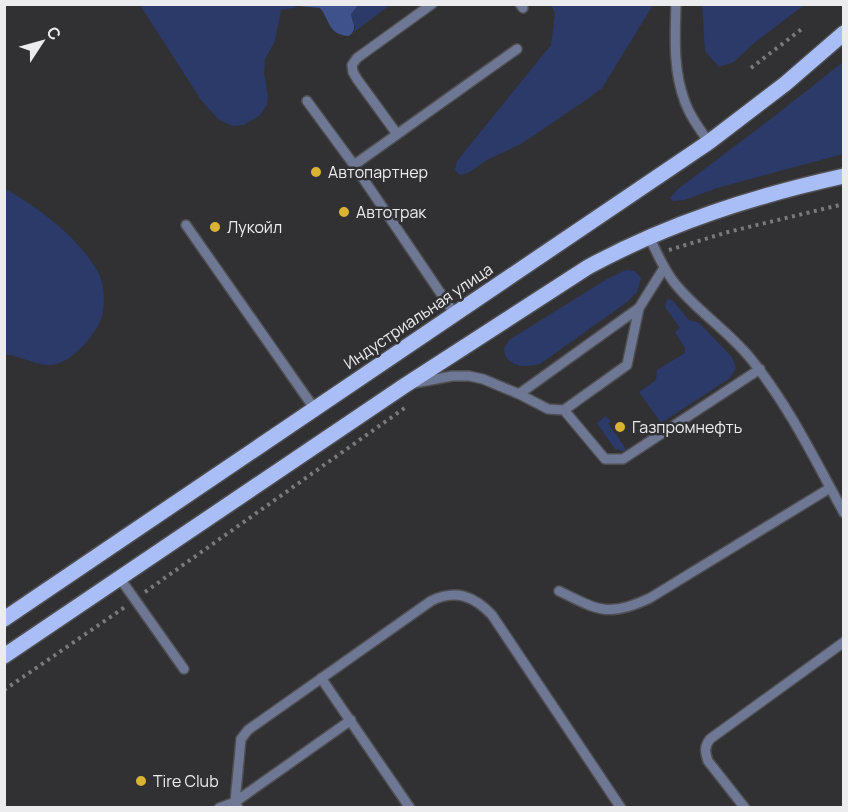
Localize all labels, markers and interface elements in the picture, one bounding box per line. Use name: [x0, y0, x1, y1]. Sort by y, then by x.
north arrow: [12, 12, 72, 72]
text: С: [42, 22, 67, 45]
place label: Автопартнер: [328, 161, 428, 183]
marker: Автопартнер: [309, 165, 323, 179]
place label: Автотрак: [356, 201, 427, 223]
marker: Автотрак: [337, 205, 351, 219]
place label: Лукойл: [227, 216, 282, 238]
marker: Лукойл: [208, 220, 222, 234]
street label: Индустриальная улица: [339, 258, 497, 374]
place label: Газпромнефть: [632, 416, 742, 438]
marker: Газпромнефть: [613, 420, 627, 434]
place label: Tire Club: [153, 770, 219, 792]
marker: Tire Club: [134, 774, 148, 788]

